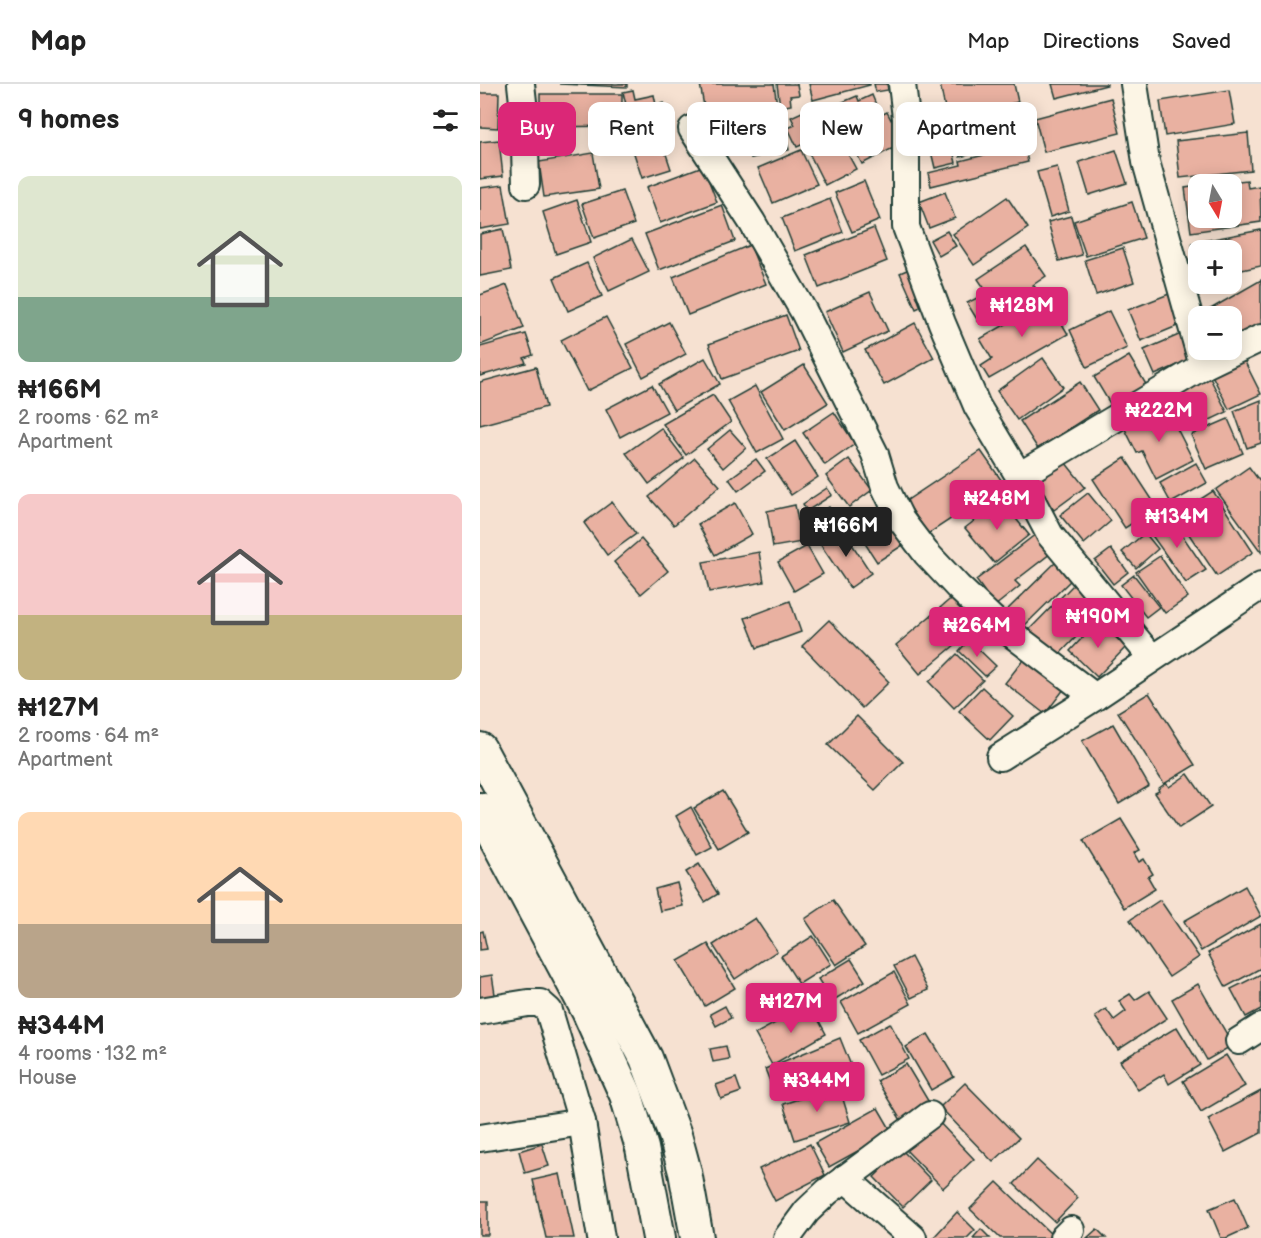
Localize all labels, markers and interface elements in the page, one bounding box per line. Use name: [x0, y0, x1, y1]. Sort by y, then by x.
text: Map: [30, 25, 86, 58]
text: Map: [967, 29, 1010, 54]
text: Directions: [1043, 29, 1139, 54]
text: Saved: [1172, 29, 1231, 54]
chip: Buy: [498, 102, 576, 156]
chip: Rent: [588, 102, 675, 156]
chip: Filters: [687, 102, 788, 156]
chip: New: [800, 102, 884, 156]
chip: Apartment: [896, 102, 1037, 156]
icon: filters: [429, 104, 462, 137]
text: 9 homes: [18, 105, 119, 136]
north arrow: [1188, 174, 1242, 228]
map controls: [1188, 174, 1242, 360]
icon: home: [186, 215, 294, 323]
button: +: [1188, 240, 1242, 294]
pin: ₦128M: [980, 287, 1064, 338]
text: ₦128M: [990, 294, 1054, 318]
button: −: [1188, 306, 1242, 360]
text: ₦166M: [18, 375, 102, 406]
pin: ₦222M: [1117, 392, 1201, 443]
text: ₦222M: [1125, 399, 1193, 423]
text: 2 rooms · 62 m²: [18, 406, 159, 430]
text: Apartment: [18, 430, 113, 454]
pin: ₦248M: [955, 480, 1039, 531]
text: ₦248M: [964, 487, 1030, 511]
pin: ₦134M: [1135, 498, 1219, 549]
text: ₦134M: [1145, 505, 1209, 529]
pin: ₦166M: [804, 507, 888, 558]
text: ₦166M: [814, 514, 878, 538]
icon: home: [186, 533, 294, 641]
pin: ₦190M: [1056, 598, 1140, 649]
text: ₦190M: [1066, 605, 1130, 629]
pin: ₦264M: [935, 607, 1019, 658]
text: ₦264M: [943, 614, 1011, 638]
text: ₦127M: [18, 693, 99, 724]
text: 2 rooms · 64 m²: [18, 724, 159, 748]
text: Apartment: [18, 748, 113, 772]
icon: home: [186, 851, 294, 959]
pin: ₦127M: [749, 983, 833, 1034]
text: ₦127M: [760, 990, 822, 1014]
text: ₦344M: [18, 1011, 105, 1042]
text: 4 rooms · 132 m²: [18, 1042, 167, 1066]
pin: ₦344M: [775, 1062, 859, 1113]
text: House: [18, 1066, 77, 1090]
text: ₦344M: [784, 1069, 850, 1093]

